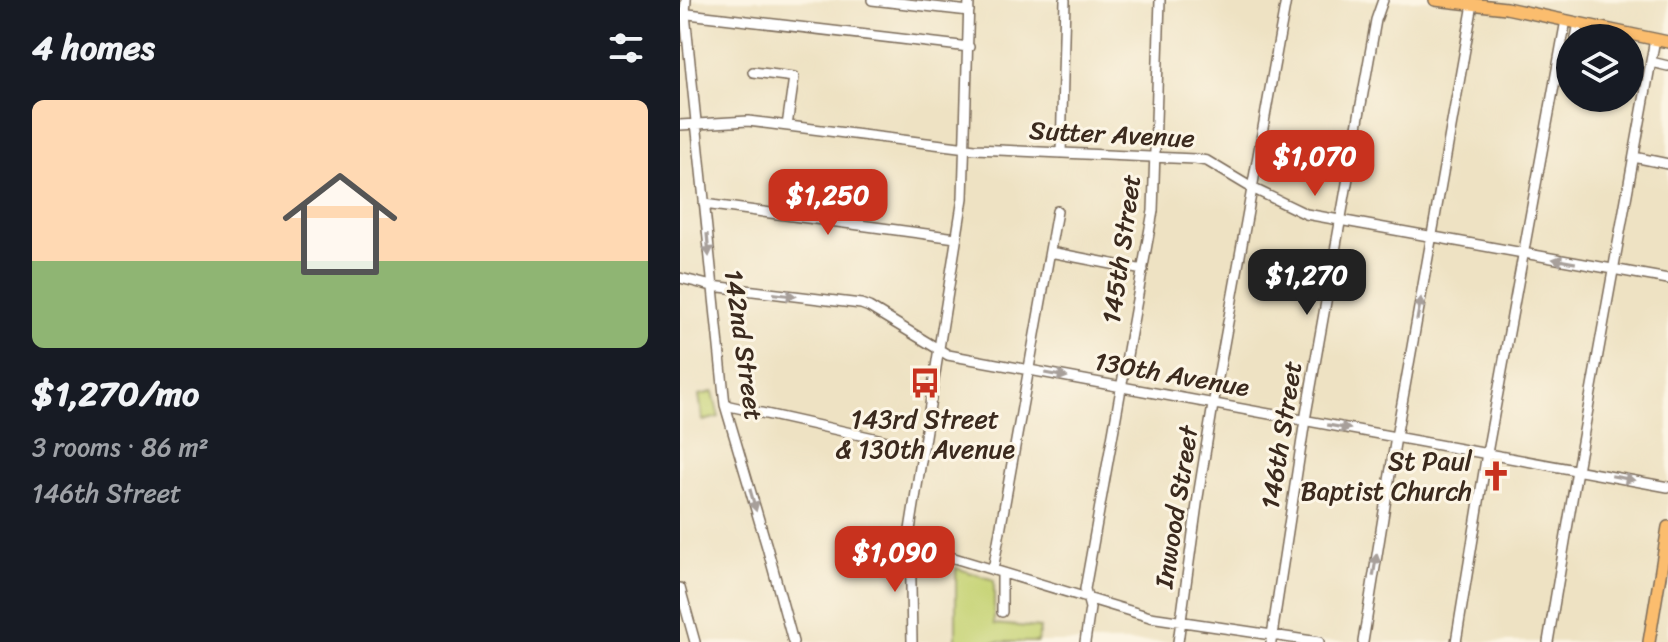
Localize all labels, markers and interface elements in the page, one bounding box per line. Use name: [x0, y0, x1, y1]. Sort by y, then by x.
text: 4 homes: [32, 18, 155, 78]
map controls: [1556, 24, 1644, 112]
button: layers: [1556, 24, 1644, 112]
icon: filters: [604, 26, 648, 70]
street label: Sutter Avenue: [1028, 107, 1196, 161]
pin: $1,070: [1250, 130, 1380, 198]
text: $1,070: [1273, 133, 1357, 179]
icon: home: [268, 152, 412, 296]
pin: $1,250: [763, 169, 893, 237]
street label: 145th Street: [1088, 171, 1154, 327]
text: $1,250: [787, 172, 869, 218]
one-way arrow: [702, 233, 715, 258]
pin: $1,270: [1242, 249, 1372, 317]
text: $1,270: [1266, 252, 1348, 298]
one-way arrow: [1551, 254, 1576, 266]
street label: 142nd Street: [711, 266, 777, 424]
one-way arrow: [772, 288, 797, 301]
one-way arrow: [1413, 296, 1425, 321]
street label: 130th Avenue: [1091, 338, 1254, 410]
street label: 146th Street: [1247, 358, 1315, 512]
text: $1,270/mo: [32, 364, 199, 424]
bus stop icon: 143rd Street & 130th Avenue: [908, 366, 942, 400]
one-way arrow: [1044, 370, 1069, 382]
place label: 143rd Street & 130th Avenue: [835, 396, 1015, 472]
street label: Inwood Street: [1140, 421, 1212, 593]
one-way arrow: [1327, 421, 1352, 433]
text: 3 rooms · 86 m²: [32, 424, 209, 470]
place label: St Paul Baptist Church: [1300, 438, 1473, 514]
church icon: St Paul Baptist Church: [1479, 459, 1513, 493]
text: 146th Street: [32, 470, 181, 516]
one-way arrow: [1611, 473, 1636, 485]
one-way arrow: [747, 488, 760, 512]
pin: $1,090: [830, 526, 960, 594]
text: $1,090: [853, 529, 937, 575]
one-way arrow: [1369, 552, 1382, 577]

